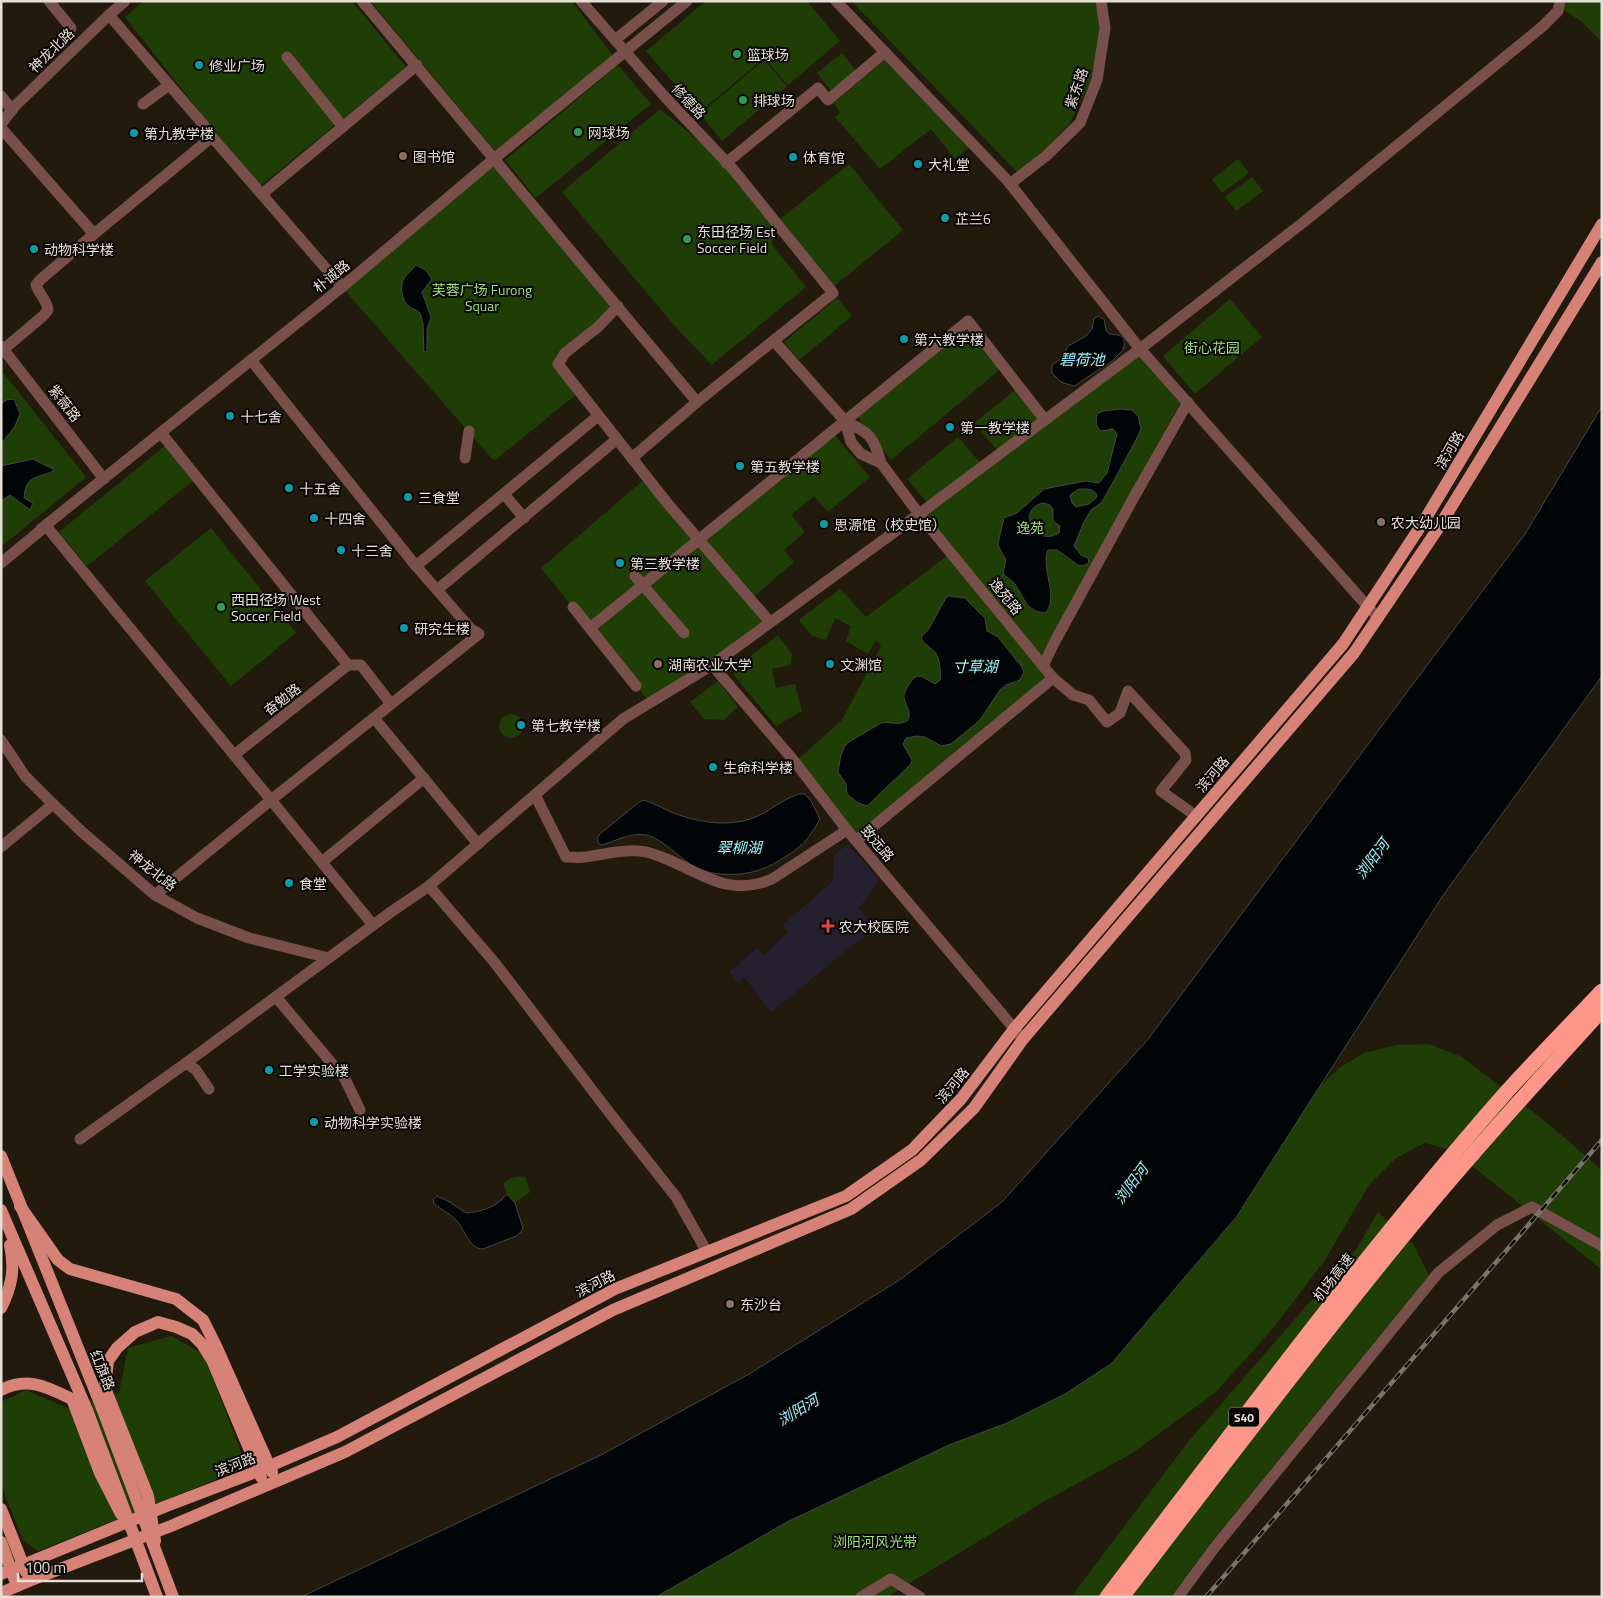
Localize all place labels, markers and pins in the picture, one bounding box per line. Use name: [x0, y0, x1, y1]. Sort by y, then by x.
place label: 篮球场: [747, 44, 789, 65]
marker: 篮球场: [731, 48, 743, 60]
place label: 修业广场: [209, 55, 265, 76]
marker: 修业广场: [193, 59, 205, 71]
place label: 排球场: [753, 90, 795, 111]
marker: 排球场: [737, 94, 749, 106]
place label: 网球场: [588, 122, 630, 143]
place label: 第九教学楼: [144, 123, 214, 144]
marker: 网球场: [572, 126, 584, 138]
marker: 第九教学楼: [128, 127, 140, 139]
place label: 图书馆: [413, 146, 455, 167]
place label: 体育馆: [803, 147, 845, 168]
marker: 图书馆: [397, 150, 409, 162]
marker: 体育馆: [787, 151, 799, 163]
place label: 大礼堂: [928, 154, 970, 175]
marker: 大礼堂: [912, 158, 924, 170]
place label: 芷兰6: [955, 208, 991, 229]
marker: 芷兰6: [939, 212, 951, 224]
place label: 东田径场 Est Soccer Field: [697, 221, 775, 258]
marker: 东田径场 Est Soccer Field: [681, 233, 693, 245]
place label: 动物科学楼: [44, 239, 114, 260]
marker: 动物科学楼: [28, 243, 40, 255]
place label: 第六教学楼: [914, 329, 984, 350]
marker: 第六教学楼: [898, 333, 910, 345]
place label: 十七舍: [240, 406, 282, 427]
marker: 十七舍: [224, 410, 236, 422]
place label: 第一教学楼: [960, 417, 1030, 438]
marker: 第一教学楼: [944, 421, 956, 433]
place label: 第五教学楼: [750, 456, 820, 477]
marker: 第五教学楼: [734, 460, 746, 472]
place label: 十五舍: [299, 478, 341, 499]
marker: 十五舍: [283, 482, 295, 494]
place label: 三食堂: [418, 487, 460, 508]
marker: 三食堂: [402, 491, 414, 503]
place label: 十四舍: [324, 508, 366, 529]
marker: 十四舍: [308, 512, 320, 524]
place label: 农大幼儿园: [1391, 512, 1461, 533]
place label: 思源馆（校史馆）: [834, 514, 946, 535]
marker: 农大幼儿园: [1375, 516, 1387, 528]
marker: 思源馆（校史馆）: [818, 518, 830, 530]
place label: 十三舍: [351, 540, 393, 561]
marker: 十三舍: [335, 544, 347, 556]
place label: 第三教学楼: [630, 553, 700, 574]
marker: 第三教学楼: [614, 557, 626, 569]
place label: 西田径场 West Soccer Field: [231, 589, 321, 626]
marker: 西田径场 West Soccer Field: [215, 601, 227, 613]
place label: 研究生楼: [414, 618, 470, 639]
marker: 研究生楼: [398, 622, 410, 634]
place label: 湖南农业大学: [668, 654, 752, 675]
place label: 文渊馆: [840, 654, 882, 675]
marker: 湖南农业大学: [652, 658, 664, 670]
marker: 文渊馆: [824, 658, 836, 670]
place label: 第七教学楼: [531, 715, 601, 736]
marker: 第七教学楼: [515, 719, 527, 731]
place label: 生命科学楼: [723, 757, 793, 778]
marker: 生命科学楼: [707, 761, 719, 773]
place label: 食堂: [299, 873, 327, 894]
marker: 食堂: [283, 877, 295, 889]
place label: 农大校医院: [839, 916, 909, 937]
marker: 农大校医院: [821, 919, 835, 933]
place label: 工学实验楼: [279, 1060, 349, 1081]
marker: 工学实验楼: [263, 1064, 275, 1076]
place label: 动物科学实验楼: [324, 1112, 422, 1133]
marker: 动物科学实验楼: [308, 1116, 320, 1128]
place label: 东沙台: [740, 1294, 782, 1315]
marker: 东沙台: [724, 1298, 736, 1310]

